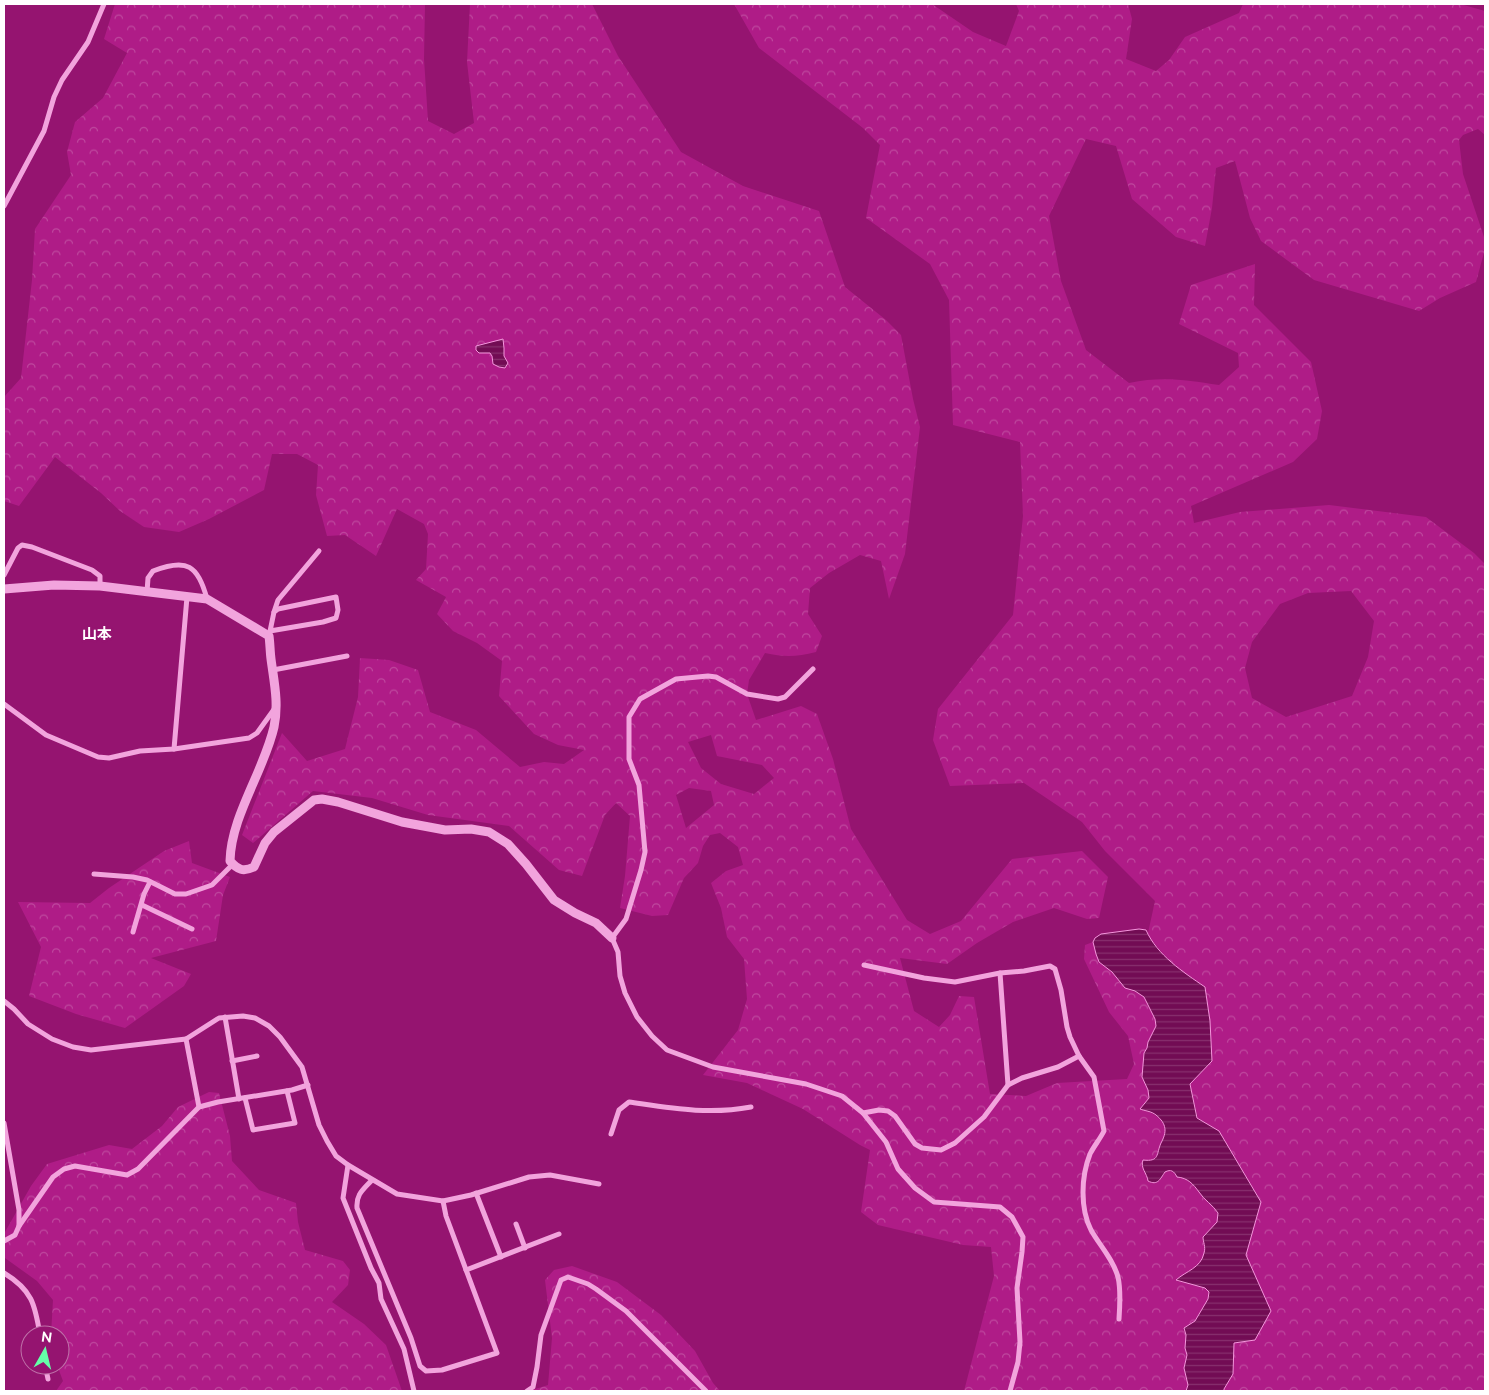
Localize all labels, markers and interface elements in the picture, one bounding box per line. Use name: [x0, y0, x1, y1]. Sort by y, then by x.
district label: 山本: [82, 625, 112, 643]
north arrow: [20, 1325, 70, 1375]
text: N: [40, 1328, 53, 1346]

